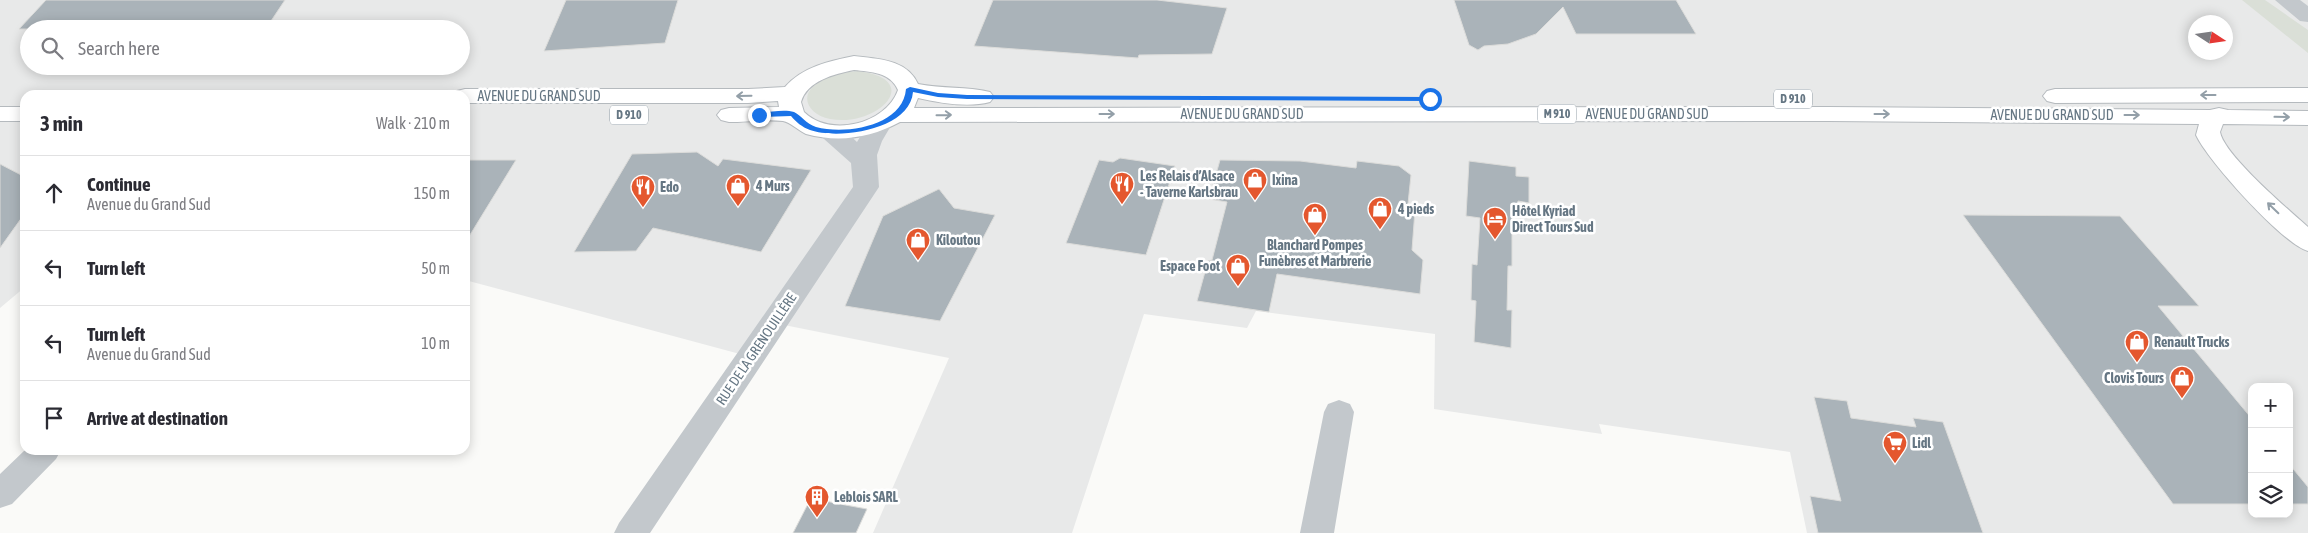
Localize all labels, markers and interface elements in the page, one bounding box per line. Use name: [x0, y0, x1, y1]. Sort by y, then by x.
north arrow: [2188, 15, 2233, 60]
search box: [20, 20, 470, 75]
icon: search: [38, 34, 66, 62]
text: Search here: [78, 37, 160, 59]
street label: AVENUE DU GRAND SUD: [477, 88, 601, 104]
route start: [1419, 88, 1442, 111]
road number: D 910: [1774, 90, 1812, 108]
one-way arrow: [2200, 90, 2216, 100]
one-way arrow: [736, 91, 752, 101]
route end: [748, 104, 771, 127]
road number: M 910: [1538, 105, 1576, 124]
road number: D 910: [610, 106, 648, 124]
street label: AVENUE DU GRAND SUD: [1180, 106, 1304, 122]
street label: AVENUE DU GRAND SUD: [1585, 106, 1709, 122]
street label: AVENUE DU GRAND SUD: [1990, 107, 2114, 123]
one-way arrow: [1098, 109, 1114, 119]
one-way arrow: [1873, 109, 1889, 119]
one-way arrow: [936, 110, 952, 119]
one-way arrow: [2123, 110, 2139, 120]
text: 3 min: [40, 111, 83, 135]
one-way arrow: [2273, 112, 2289, 122]
text: Walk · 210 m: [376, 114, 450, 132]
shop icon: Ixina: [1242, 167, 1268, 201]
place label: Les Relais d’Alsace - Taverne Karlsbrau: [1140, 168, 1238, 200]
restaurant icon: Les Relais d’Alsace - Taverne Karlsbrau: [1109, 171, 1135, 205]
place label: Ixina: [1272, 172, 1298, 188]
text: Continue: [87, 173, 151, 195]
shop icon: 4 Murs: [725, 173, 751, 207]
restaurant icon: Edo: [630, 174, 656, 208]
place label: 4 Murs: [755, 178, 790, 194]
icon: ahead: [40, 179, 68, 207]
place label: Edo: [660, 179, 680, 195]
text: 150 m: [414, 184, 450, 202]
text: Avenue du Grand Sud: [87, 195, 211, 213]
shop icon: 4 pieds: [1367, 196, 1393, 230]
place label: 4 pieds: [1397, 201, 1434, 217]
shop icon: Blanchard Pompes Funèbres et Marbrerie: [1302, 202, 1328, 236]
one-way arrow: [2267, 202, 2279, 214]
place label: Hôtel Kyriad Direct Tours Sud: [1512, 203, 1594, 235]
hotel icon: Hôtel Kyriad Direct Tours Sud: [1482, 206, 1508, 240]
shop icon: Kiloutou: [905, 227, 931, 261]
place label: Kiloutou: [936, 232, 980, 248]
place label: Blanchard Pompes Funèbres et Marbrerie: [1259, 237, 1371, 269]
shop icon: Espace Foot: [1225, 253, 1251, 287]
icon: left: [40, 254, 68, 282]
text: Turn left: [87, 257, 145, 279]
place label: Espace Foot: [1160, 258, 1220, 274]
text: 50 m: [421, 259, 450, 277]
street label: RUE DE LA GRENOUILLÈRE: [713, 290, 799, 408]
text: Turn left: [87, 323, 145, 345]
icon: left: [40, 329, 68, 357]
shop icon: Renault Trucks: [2124, 329, 2150, 363]
text: 10 m: [421, 334, 450, 352]
place label: Renault Trucks: [2154, 334, 2230, 350]
text: Avenue du Grand Sud: [87, 345, 211, 363]
shop icon: Clovis Tours: [2169, 365, 2195, 399]
place label: Clovis Tours: [2104, 370, 2164, 386]
map controls: [2248, 383, 2293, 518]
button: +: [2248, 383, 2293, 428]
icon: arrive: [40, 404, 68, 432]
text: Arrive at destination: [87, 407, 228, 429]
button: −: [2248, 428, 2293, 473]
supermarket icon: Lidl: [1882, 430, 1908, 464]
place label: Lidl: [1912, 435, 1931, 451]
button: layers: [2248, 473, 2293, 518]
building icon: Leblois SARL: [804, 484, 830, 518]
place label: Leblois SARL: [834, 489, 898, 505]

